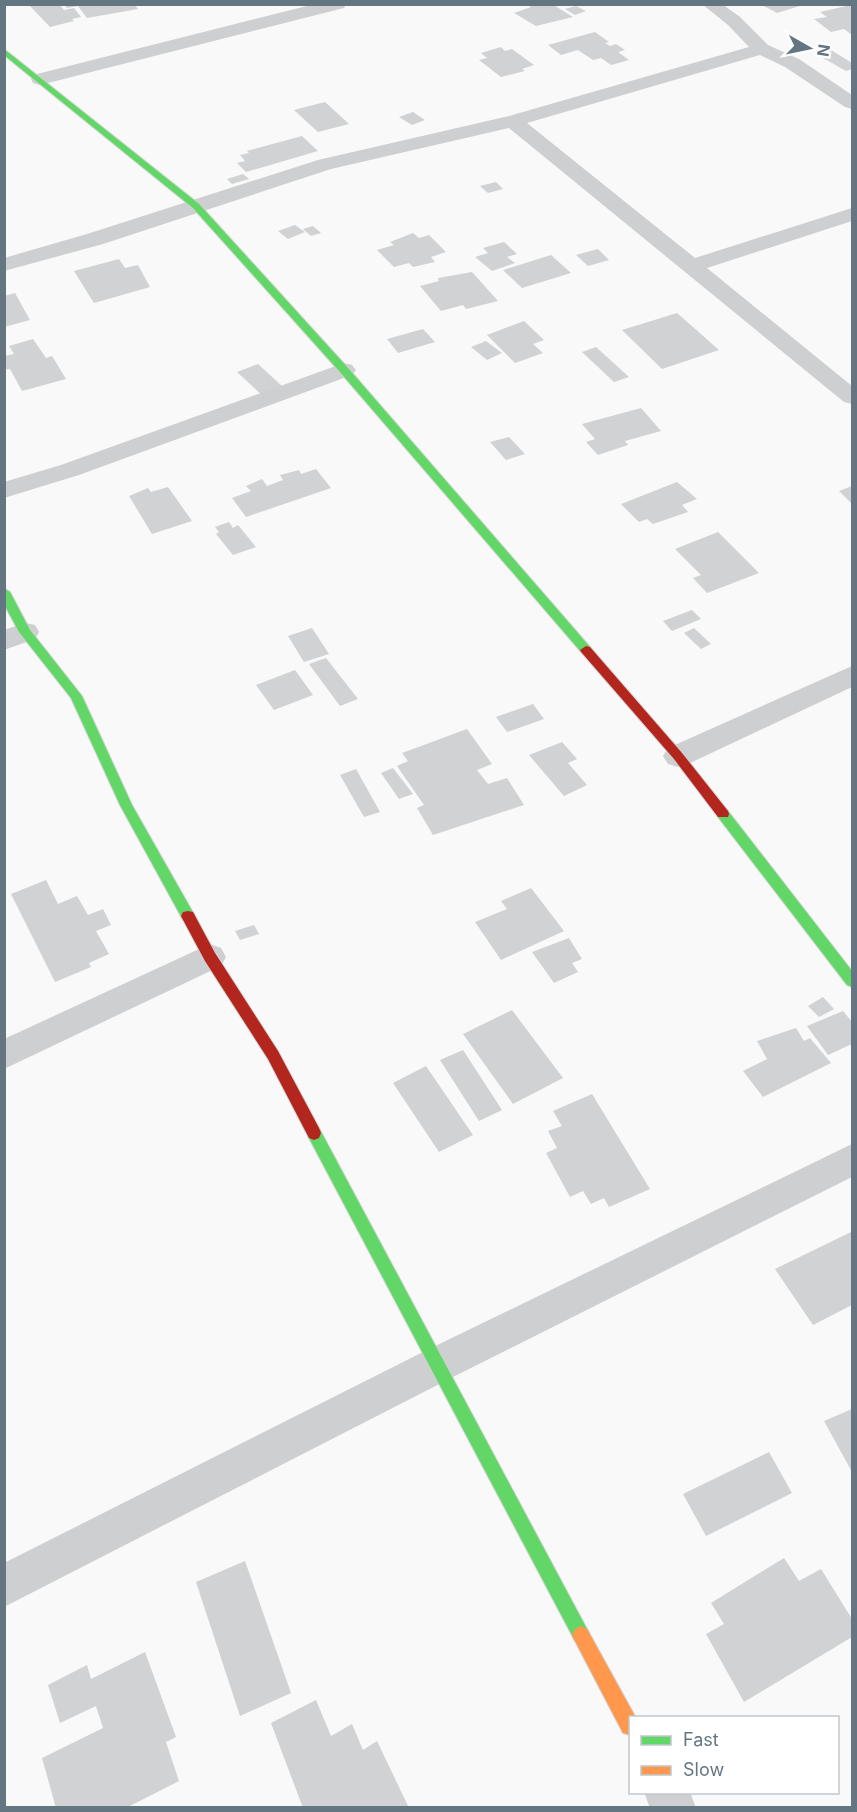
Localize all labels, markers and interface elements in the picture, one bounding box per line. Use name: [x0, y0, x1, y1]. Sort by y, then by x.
north arrow: [779, 18, 839, 78]
text: N: [813, 43, 835, 58]
legend: [629, 1716, 839, 1794]
text: Fast: [683, 1729, 719, 1750]
text: Slow: [683, 1759, 724, 1780]

